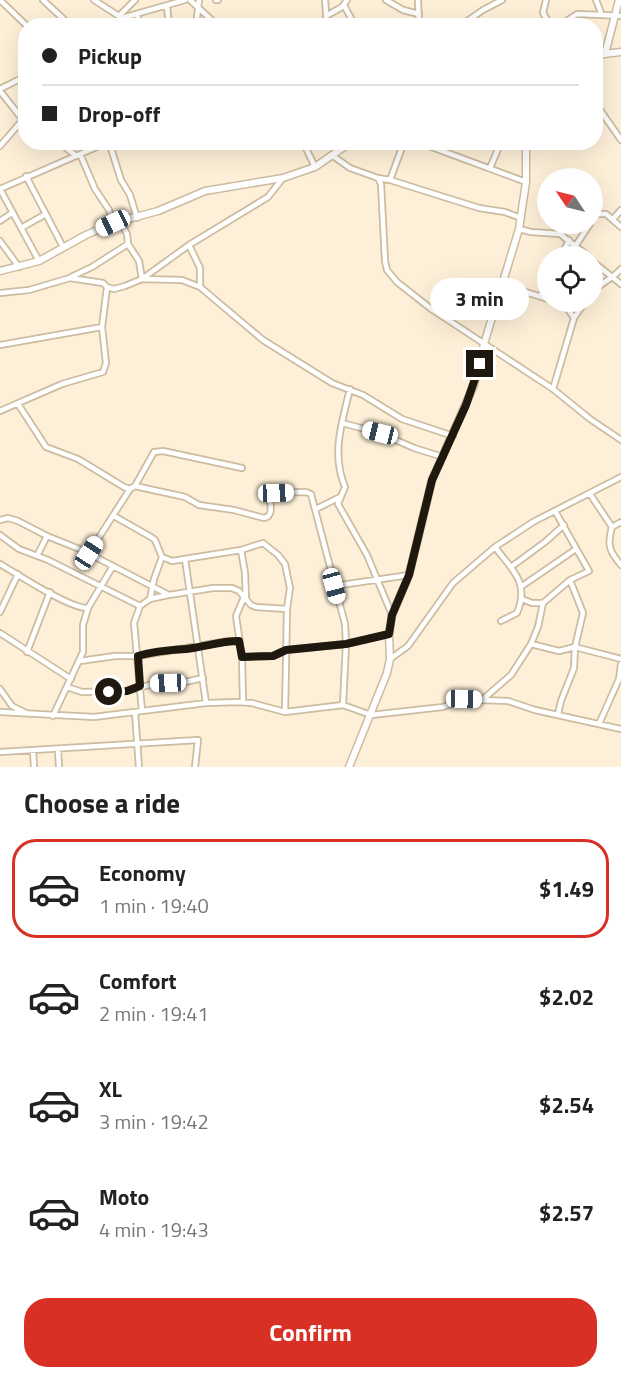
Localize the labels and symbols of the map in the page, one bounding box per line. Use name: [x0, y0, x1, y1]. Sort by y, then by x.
north arrow: [537, 168, 603, 234]
car: [93, 207, 133, 239]
callout: 3 min: [430, 277, 530, 319]
route end: [466, 350, 493, 377]
car: [360, 420, 400, 446]
car: [258, 483, 294, 503]
car: [72, 533, 106, 573]
car: [321, 566, 347, 606]
car: [150, 673, 186, 693]
route start: [95, 678, 122, 705]
car: [446, 690, 482, 708]

